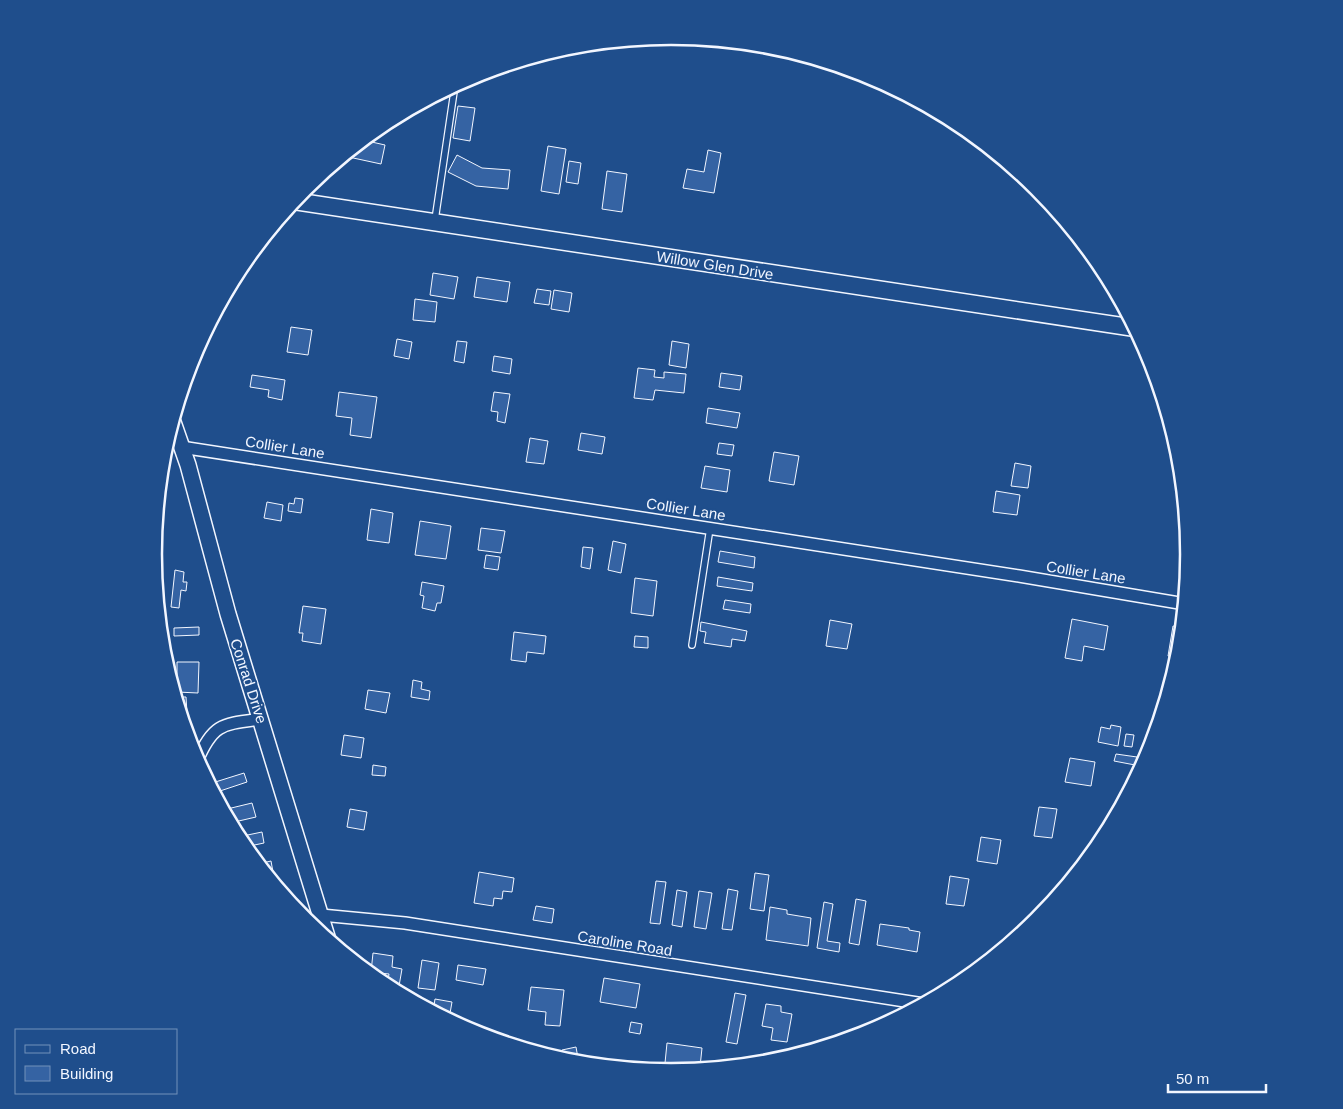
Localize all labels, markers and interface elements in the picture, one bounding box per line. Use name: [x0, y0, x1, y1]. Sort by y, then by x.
street label: Willow Glen Drive: [655, 247, 775, 283]
street label: Collier Lane: [244, 432, 326, 462]
street label: Collier Lane: [645, 494, 727, 524]
street label: Collier Lane: [1045, 557, 1127, 587]
street label: Conrad Drive: [227, 636, 271, 726]
street label: Caroline Road: [576, 927, 674, 959]
legend: [15, 1029, 178, 1094]
text: Road: [60, 1040, 96, 1057]
scale bar: [1168, 1062, 1266, 1094]
text: Building: [60, 1065, 113, 1082]
text: 50 m: [1176, 1070, 1209, 1087]

